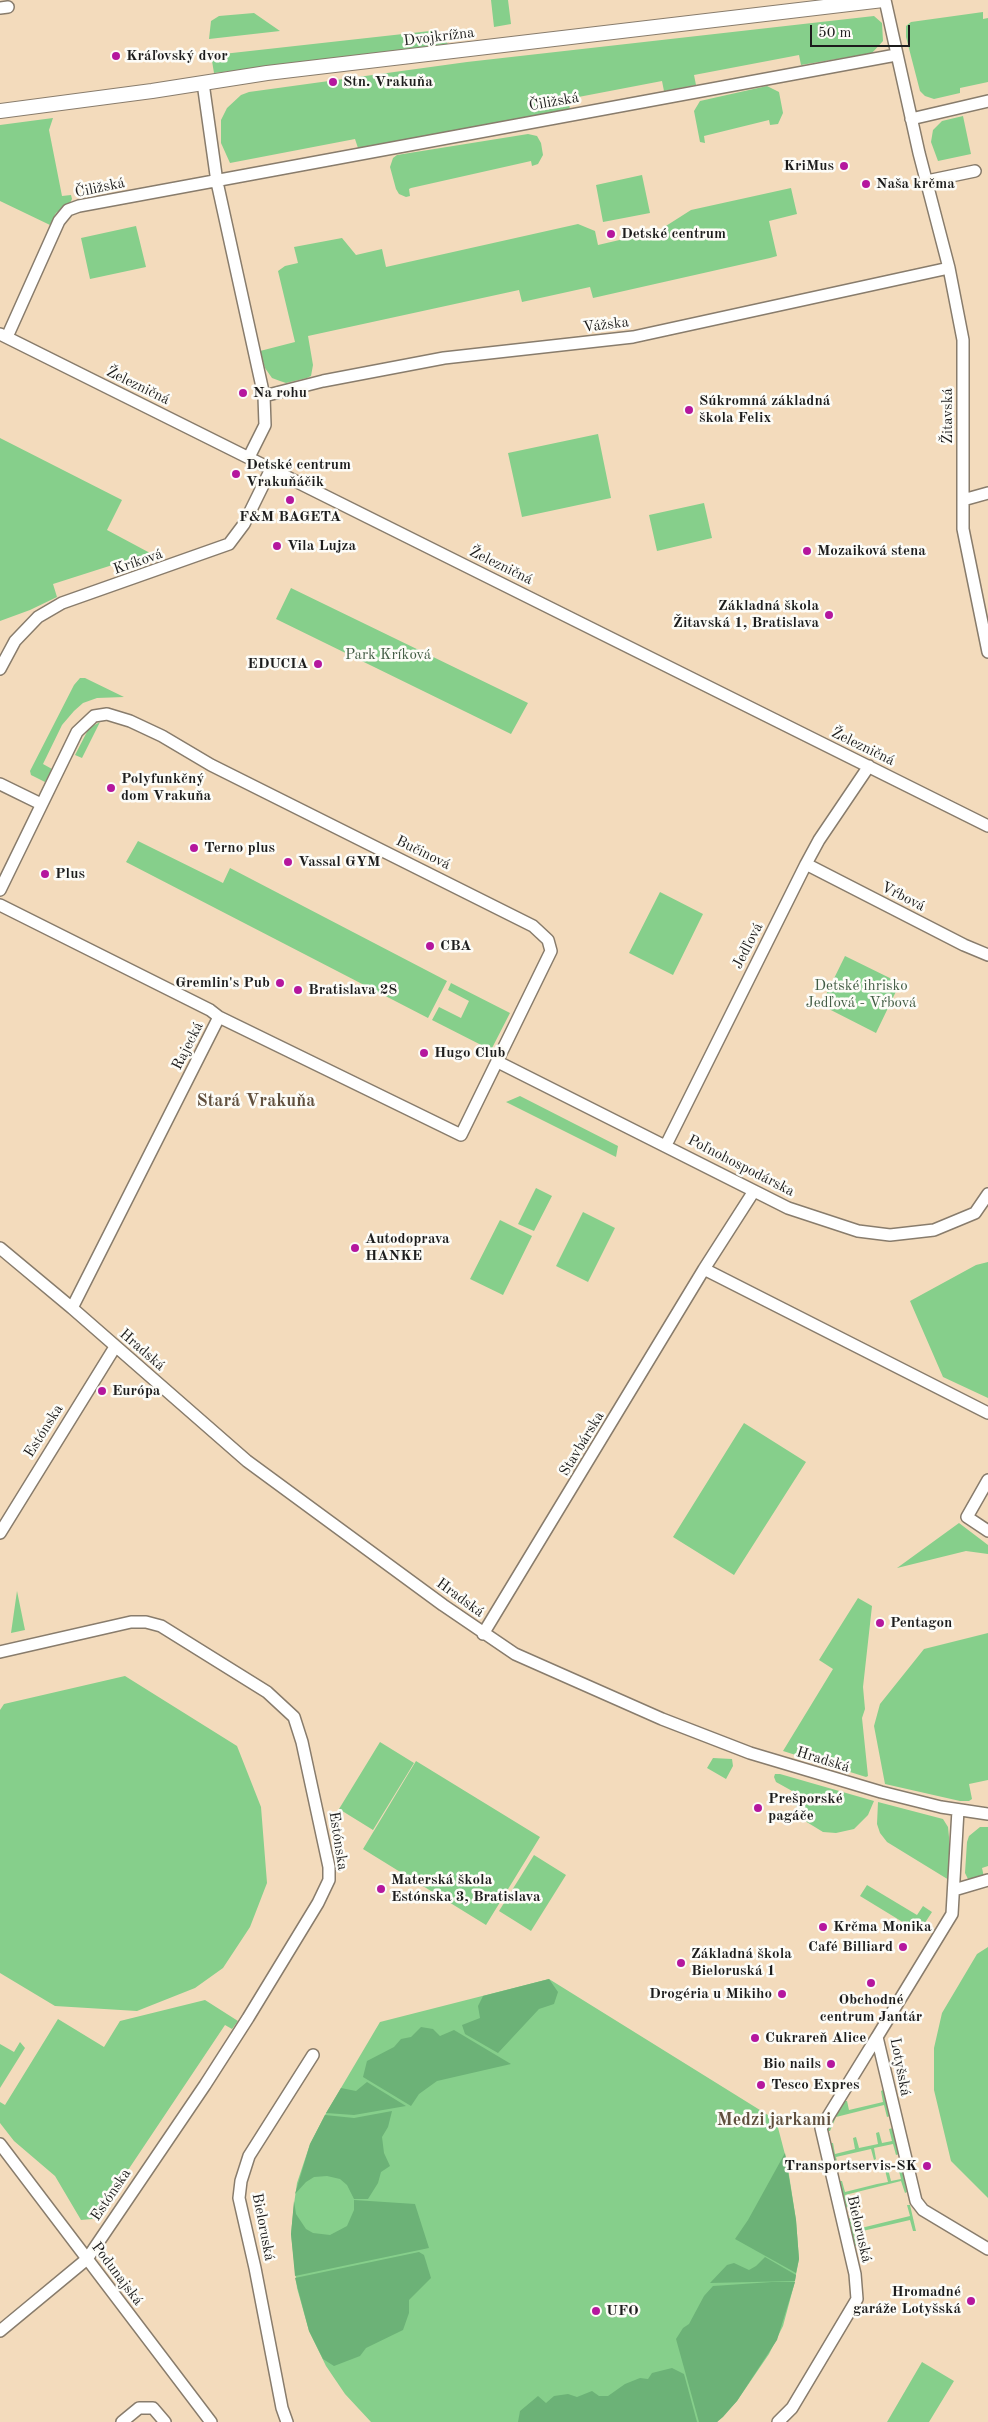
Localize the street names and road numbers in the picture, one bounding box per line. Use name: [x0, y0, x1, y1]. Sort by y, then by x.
street label: Dvojkrížna: [403, 24, 475, 50]
street label: Čiližská: [528, 89, 580, 115]
street label: Čiližská: [73, 174, 127, 202]
street label: Vážska: [582, 313, 630, 337]
street label: Železničná: [103, 363, 173, 409]
street label: Žitavská: [939, 388, 957, 444]
street label: Železničná: [466, 543, 536, 589]
street label: Kríková: [111, 545, 165, 579]
street label: Železničná: [828, 724, 898, 770]
street label: Bučinová: [393, 832, 453, 874]
street label: Vŕbová: [878, 878, 928, 916]
street label: Jedľová: [729, 920, 767, 972]
street label: Rajecká: [168, 1019, 208, 1073]
street label: Poľnohospodárska: [684, 1131, 798, 1201]
street label: Hradská: [115, 1325, 169, 1375]
street label: Estónska: [21, 1401, 67, 1461]
street label: Stavbárska: [556, 1408, 608, 1480]
street label: Hradská: [432, 1575, 488, 1621]
street label: Hradská: [794, 1743, 852, 1777]
street label: Estónska: [324, 1810, 352, 1872]
street label: Lotyšská: [886, 2036, 914, 2098]
street label: Estónska: [87, 2165, 135, 2225]
street label: Bieloruská: [248, 2192, 278, 2262]
street label: Bieloruská: [843, 2194, 875, 2264]
street label: Podunajská: [87, 2239, 147, 2309]

